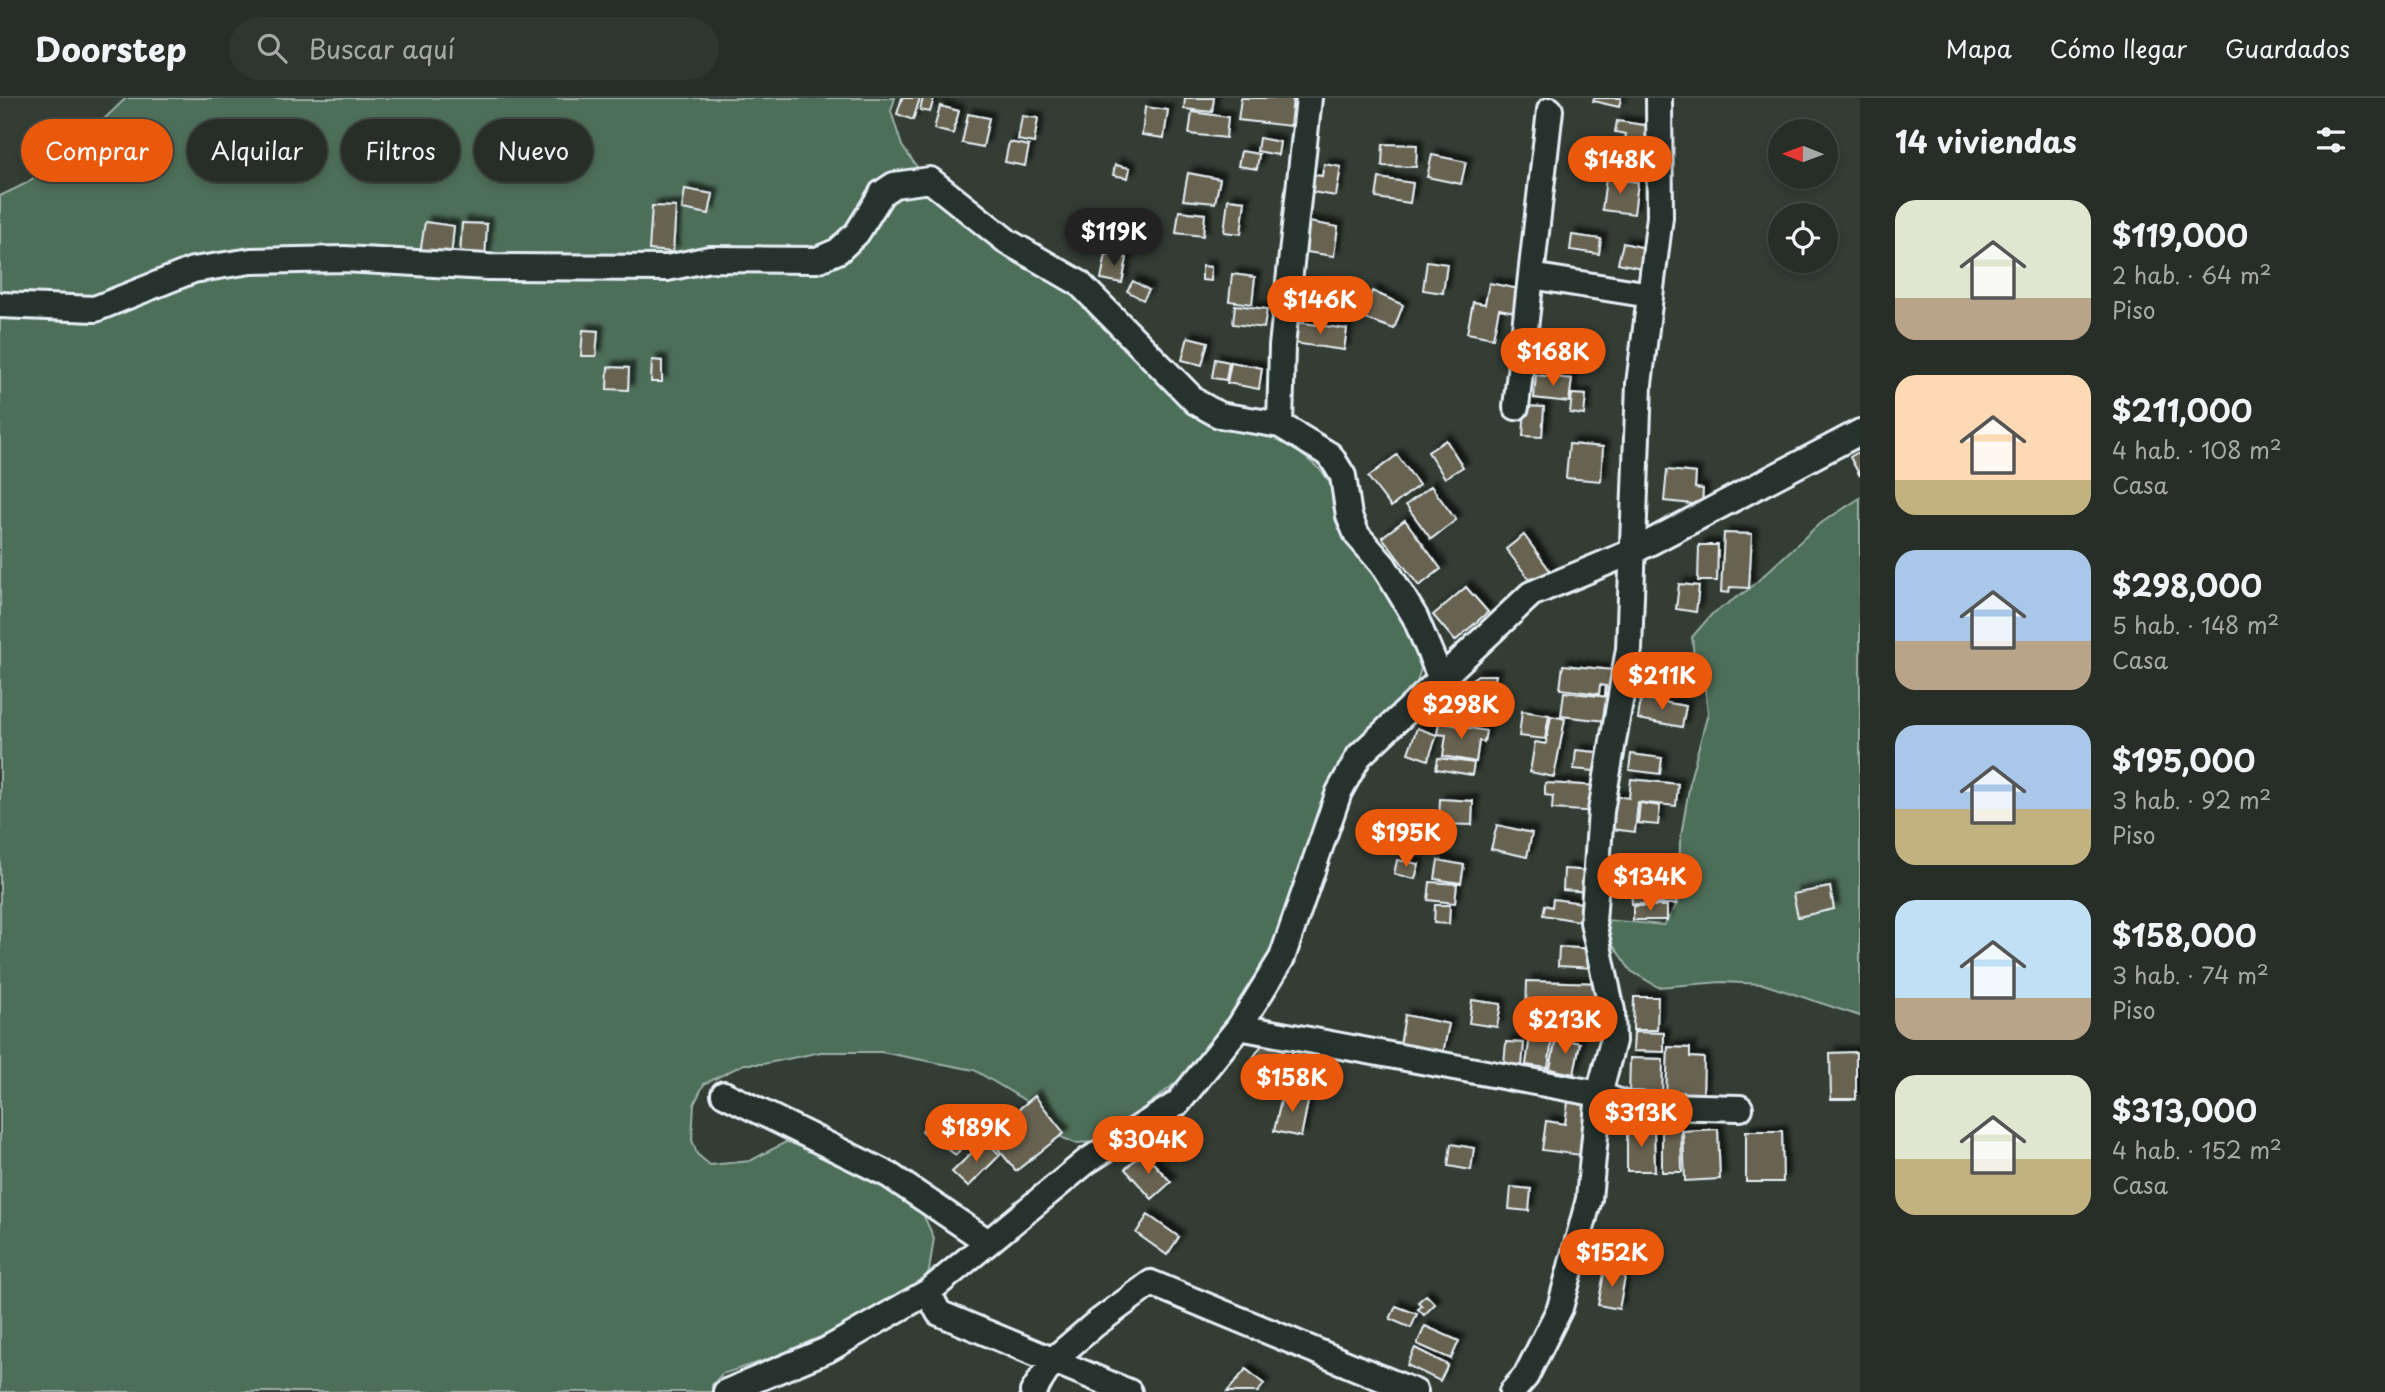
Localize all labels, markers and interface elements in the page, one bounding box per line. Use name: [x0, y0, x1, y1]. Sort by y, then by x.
search box: [229, 17, 719, 80]
text: Doorstep: [35, 23, 187, 73]
icon: search: [253, 29, 291, 67]
text: Buscar aquí: [309, 29, 455, 68]
text: Mapa: [1946, 30, 2012, 66]
text: Cómo llegar: [2050, 30, 2187, 66]
text: Guardados: [2225, 30, 2350, 66]
text: 14 viviendas: [1895, 118, 2077, 163]
chip: Comprar: [21, 119, 173, 182]
chip: Alquilar: [187, 119, 327, 182]
chip: Filtros: [341, 119, 460, 182]
chip: Nuevo: [474, 119, 593, 182]
north arrow: [1768, 119, 1838, 189]
map controls: [1768, 119, 1838, 273]
icon: filters: [2312, 121, 2350, 159]
pin: $148K: [1571, 136, 1669, 196]
text: $148K: [1584, 141, 1656, 176]
button: locate: [1768, 203, 1838, 273]
pin: $119K: [1065, 208, 1163, 268]
text: $119,000: [2112, 212, 2248, 257]
text: $119K: [1081, 213, 1147, 248]
icon: home: [1951, 228, 2035, 312]
text: 2 hab. · 64 m²: [2112, 257, 2272, 292]
pin: $146K: [1271, 276, 1369, 336]
text: $146K: [1283, 281, 1357, 316]
text: Piso: [2112, 292, 2156, 327]
pin: $168K: [1504, 328, 1602, 388]
text: $168K: [1517, 333, 1589, 368]
text: $211,000: [2112, 387, 2252, 432]
icon: home: [1951, 403, 2035, 487]
text: 4 hab. · 108 m²: [2112, 432, 2282, 467]
text: Casa: [2112, 467, 2168, 502]
text: $298,000: [2112, 562, 2262, 607]
icon: home: [1951, 578, 2035, 662]
text: 5 hab. · 148 m²: [2112, 607, 2279, 642]
text: Casa: [2112, 642, 2168, 677]
pin: $211K: [1613, 652, 1711, 712]
text: $211K: [1628, 657, 1696, 692]
pin: $298K: [1412, 682, 1510, 741]
text: $298K: [1423, 686, 1499, 721]
text: $195,000: [2112, 737, 2255, 782]
icon: home: [1951, 753, 2035, 837]
text: 3 hab. · 92 m²: [2112, 782, 2271, 817]
pin: $195K: [1357, 810, 1455, 869]
text: $195K: [1371, 814, 1441, 849]
text: Piso: [2112, 817, 2156, 852]
pin: $134K: [1601, 854, 1699, 913]
text: $134K: [1613, 858, 1687, 893]
text: $158,000: [2112, 912, 2257, 957]
icon: home: [1951, 928, 2035, 1012]
text: 3 hab. · 74 m²: [2112, 957, 2269, 992]
text: Piso: [2112, 992, 2156, 1027]
pin: $213K: [1516, 996, 1614, 1056]
text: $213K: [1529, 1001, 1601, 1036]
pin: $158K: [1243, 1054, 1341, 1114]
text: $158K: [1256, 1059, 1328, 1094]
text: $313,000: [2112, 1087, 2257, 1132]
pin: $313K: [1592, 1090, 1690, 1149]
text: $313K: [1605, 1094, 1677, 1129]
icon: home: [1951, 1103, 2035, 1187]
pin: $189K: [927, 1104, 1025, 1164]
text: $189K: [941, 1109, 1011, 1144]
pin: $304K: [1099, 1116, 1197, 1176]
text: $304K: [1109, 1121, 1187, 1156]
text: 4 hab. · 152 m²: [2112, 1132, 2282, 1167]
text: Casa: [2112, 1167, 2168, 1202]
pin: $152K: [1563, 1230, 1661, 1289]
text: $152K: [1576, 1234, 1648, 1269]

